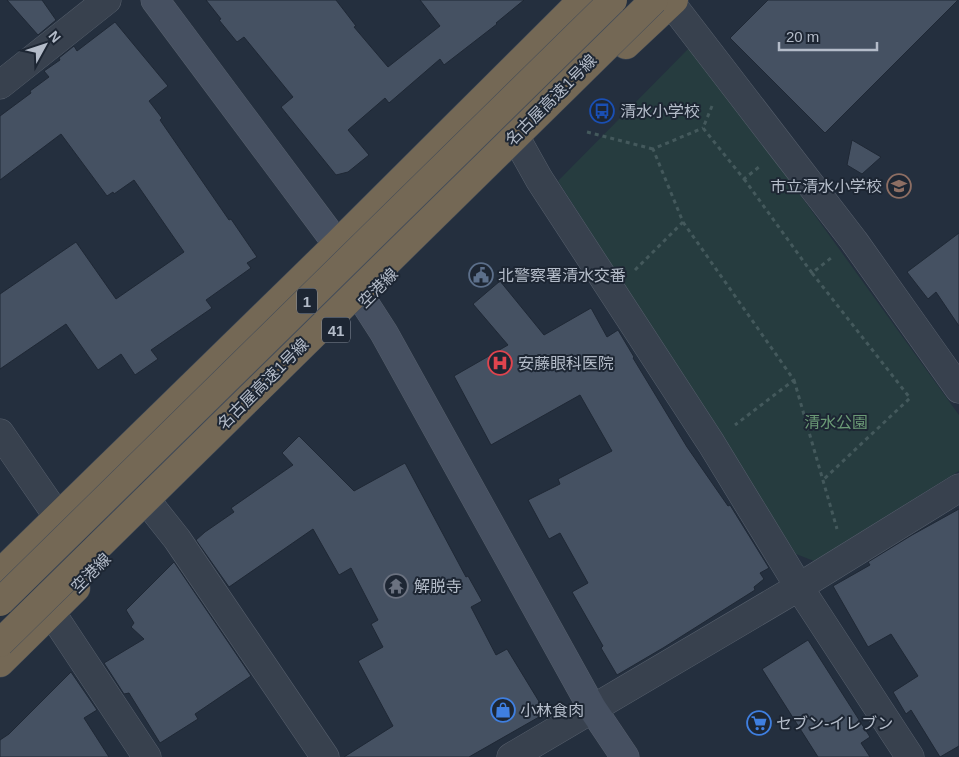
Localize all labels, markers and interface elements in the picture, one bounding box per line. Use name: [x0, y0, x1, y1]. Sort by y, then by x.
north arrow: [20, 20, 70, 70]
scale bar: [779, 20, 876, 52]
text: N: [46, 28, 64, 46]
text: 20 m: [786, 28, 819, 45]
street label: 名古屋高速1号線: [502, 51, 600, 149]
bus stop icon: 清水小学校: [589, 98, 615, 124]
place label: 清水小学校: [620, 103, 700, 120]
school or university icon: 市立清水小学校: [886, 173, 912, 199]
place label: 市立清水小学校: [770, 178, 882, 195]
public building icon: 北警察署清水交番: [468, 262, 494, 288]
street label: 空港線: [355, 265, 401, 311]
place label: 北警察署清水交番: [498, 267, 626, 284]
road number: 1: [297, 288, 317, 314]
road number: 41: [322, 318, 350, 342]
street label: 名古屋高速1号線: [214, 335, 312, 433]
hospital icon: 安藤眼科医院: [487, 350, 513, 376]
place label: 安藤眼科医院: [518, 355, 614, 372]
park label: 清水公園: [804, 414, 868, 431]
street label: 空港線: [68, 550, 114, 596]
temple icon: 解脱寺: [383, 573, 409, 599]
place label: 解脱寺: [414, 578, 462, 595]
shop icon: 小林食肉: [490, 697, 516, 723]
place label: 小林食肉: [520, 702, 584, 719]
supermarket icon: セブン-イレブン: [746, 710, 772, 736]
place label: セブン-イレブン: [776, 715, 893, 732]

